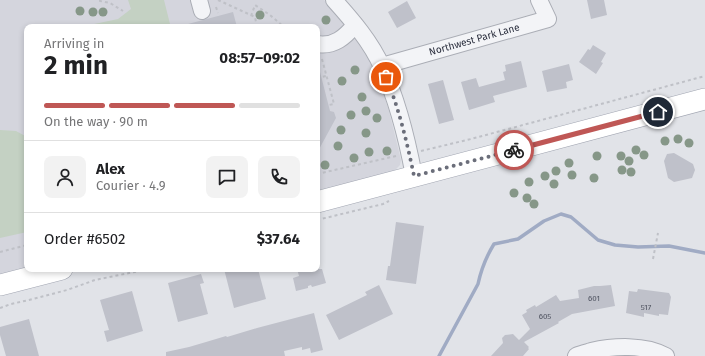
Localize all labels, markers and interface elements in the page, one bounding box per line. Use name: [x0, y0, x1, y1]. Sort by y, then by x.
street label: Northwest Park Lane: [428, 21, 521, 58]
text: Arriving in: [44, 36, 104, 51]
text: 08:57–09:02: [219, 49, 300, 67]
text: 2 min: [44, 50, 108, 81]
pin: [369, 60, 403, 94]
icon: bag: [375, 66, 397, 88]
pin: [641, 95, 675, 129]
icon: home: [647, 101, 669, 123]
text: On the way · 90 m: [44, 114, 148, 129]
courier: [494, 130, 534, 170]
icon: bike: [503, 139, 525, 161]
button: person: [44, 156, 86, 198]
button: chat: [206, 156, 248, 198]
button: phone: [258, 156, 300, 198]
text: Alex: [96, 160, 125, 178]
text: Courier · 4.9: [96, 178, 166, 193]
text: Order #6502: [44, 230, 125, 248]
text: $37.64: [257, 230, 300, 248]
house number: 601: [588, 294, 600, 303]
house number: 517: [641, 303, 652, 312]
house number: 605: [539, 312, 551, 321]

